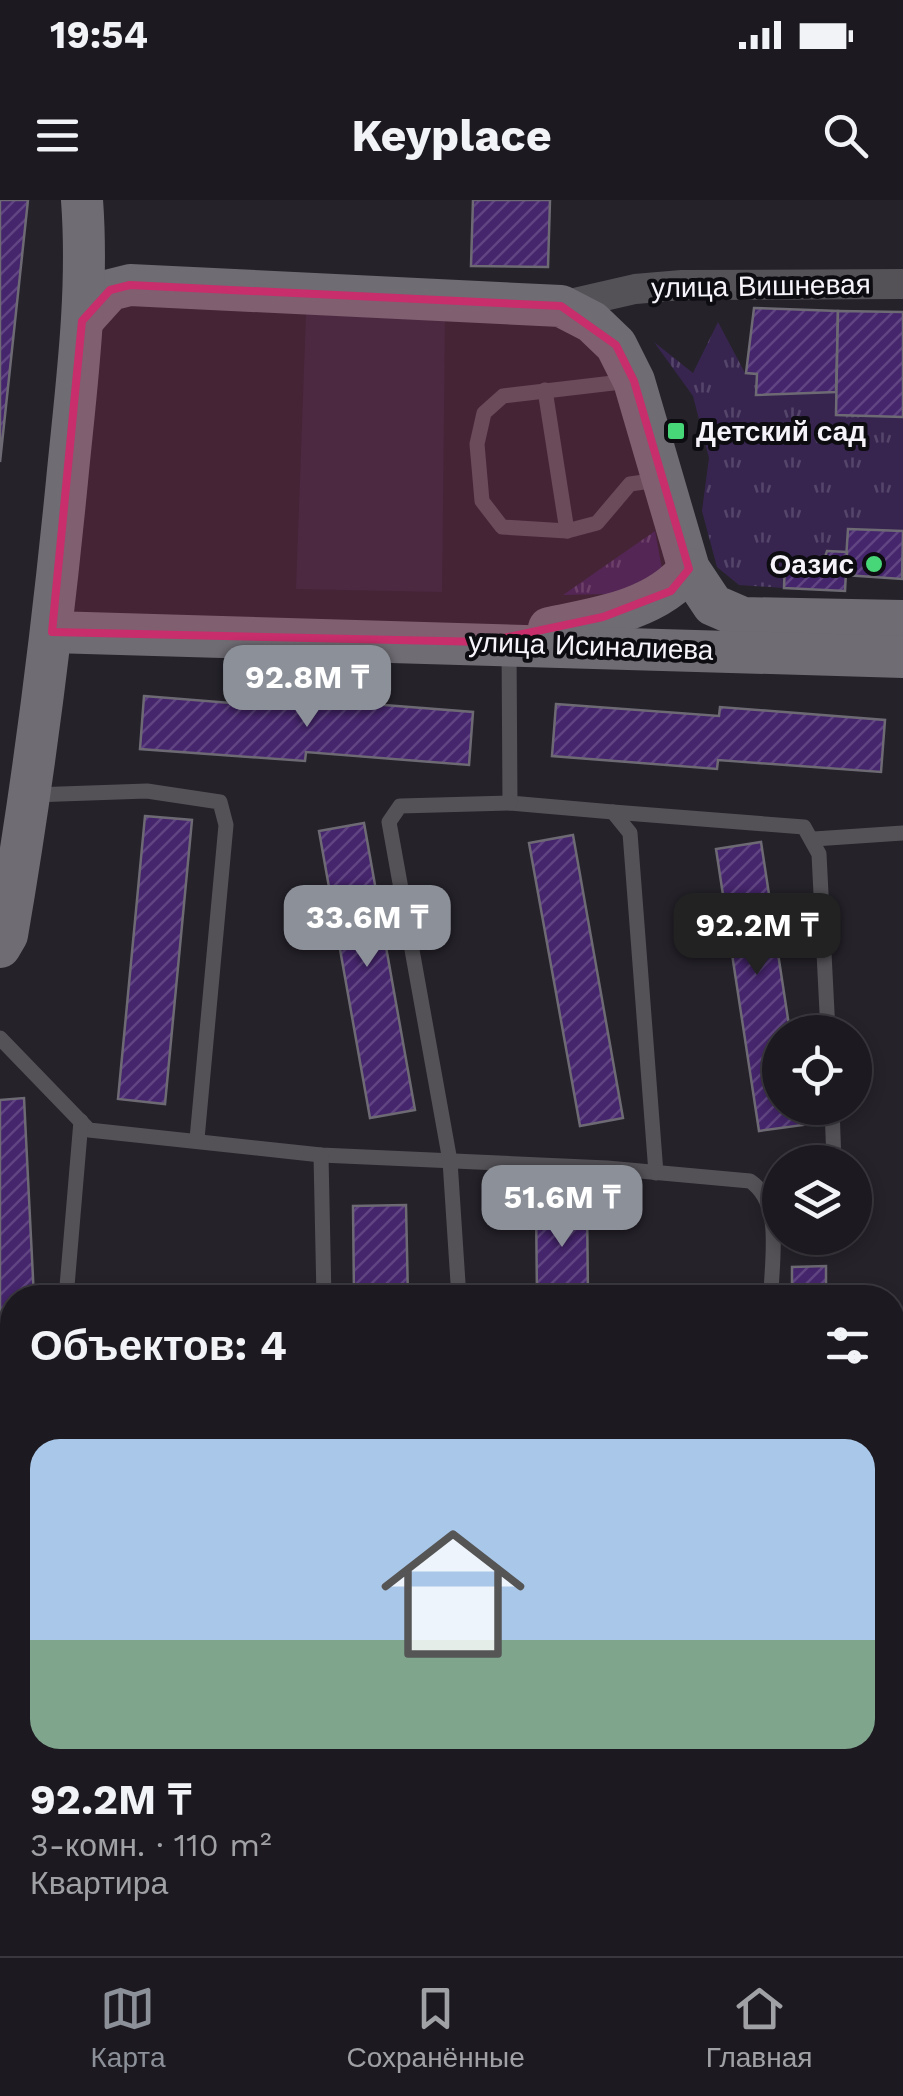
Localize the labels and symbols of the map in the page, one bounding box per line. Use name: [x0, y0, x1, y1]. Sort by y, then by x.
street label: улица Вишневая: [651, 268, 871, 304]
place label: Детский сад: [696, 415, 866, 448]
marker: Детский сад: [665, 420, 687, 442]
place label: Оазис: [770, 548, 854, 581]
marker: Оазис: [863, 553, 885, 575]
street label: улица Исиналиева: [468, 625, 714, 667]
pin: 92.8M ₸: [215, 645, 399, 730]
pin: 33.6M ₸: [275, 885, 459, 970]
pin: 92.2M ₸: [665, 893, 849, 978]
pin: 51.6M ₸: [470, 1165, 654, 1250]

